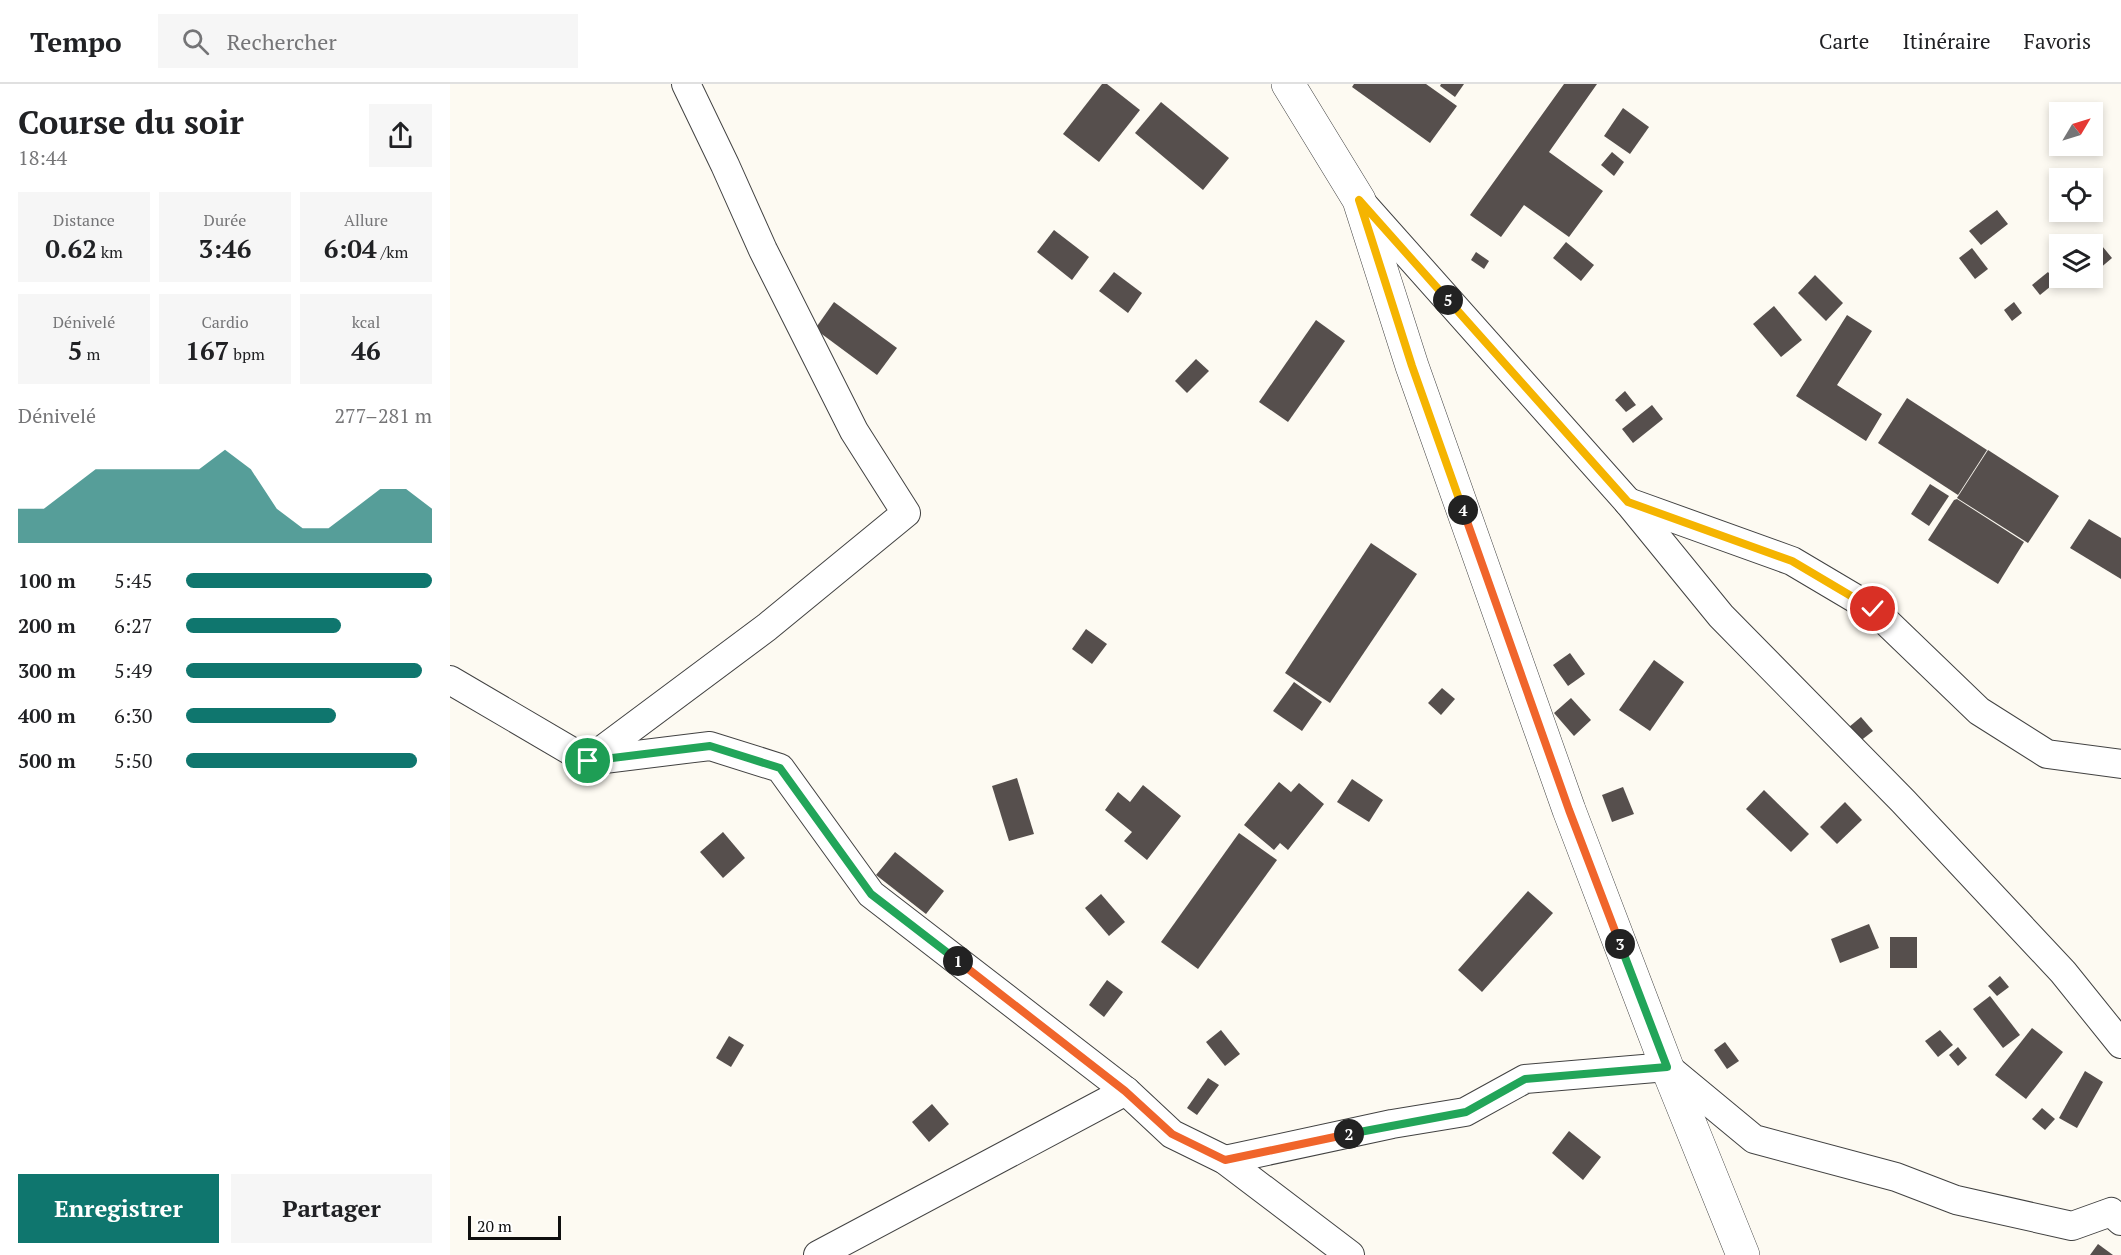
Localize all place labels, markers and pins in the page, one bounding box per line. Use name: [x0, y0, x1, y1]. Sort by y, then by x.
pin: 5: [1433, 285, 1463, 315]
pin: 4: [1448, 495, 1478, 525]
pin: [1847, 583, 1898, 634]
pin: [562, 735, 613, 786]
pin: 3: [1605, 929, 1635, 959]
pin: 1: [943, 946, 973, 976]
pin: 2: [1334, 1119, 1364, 1149]

